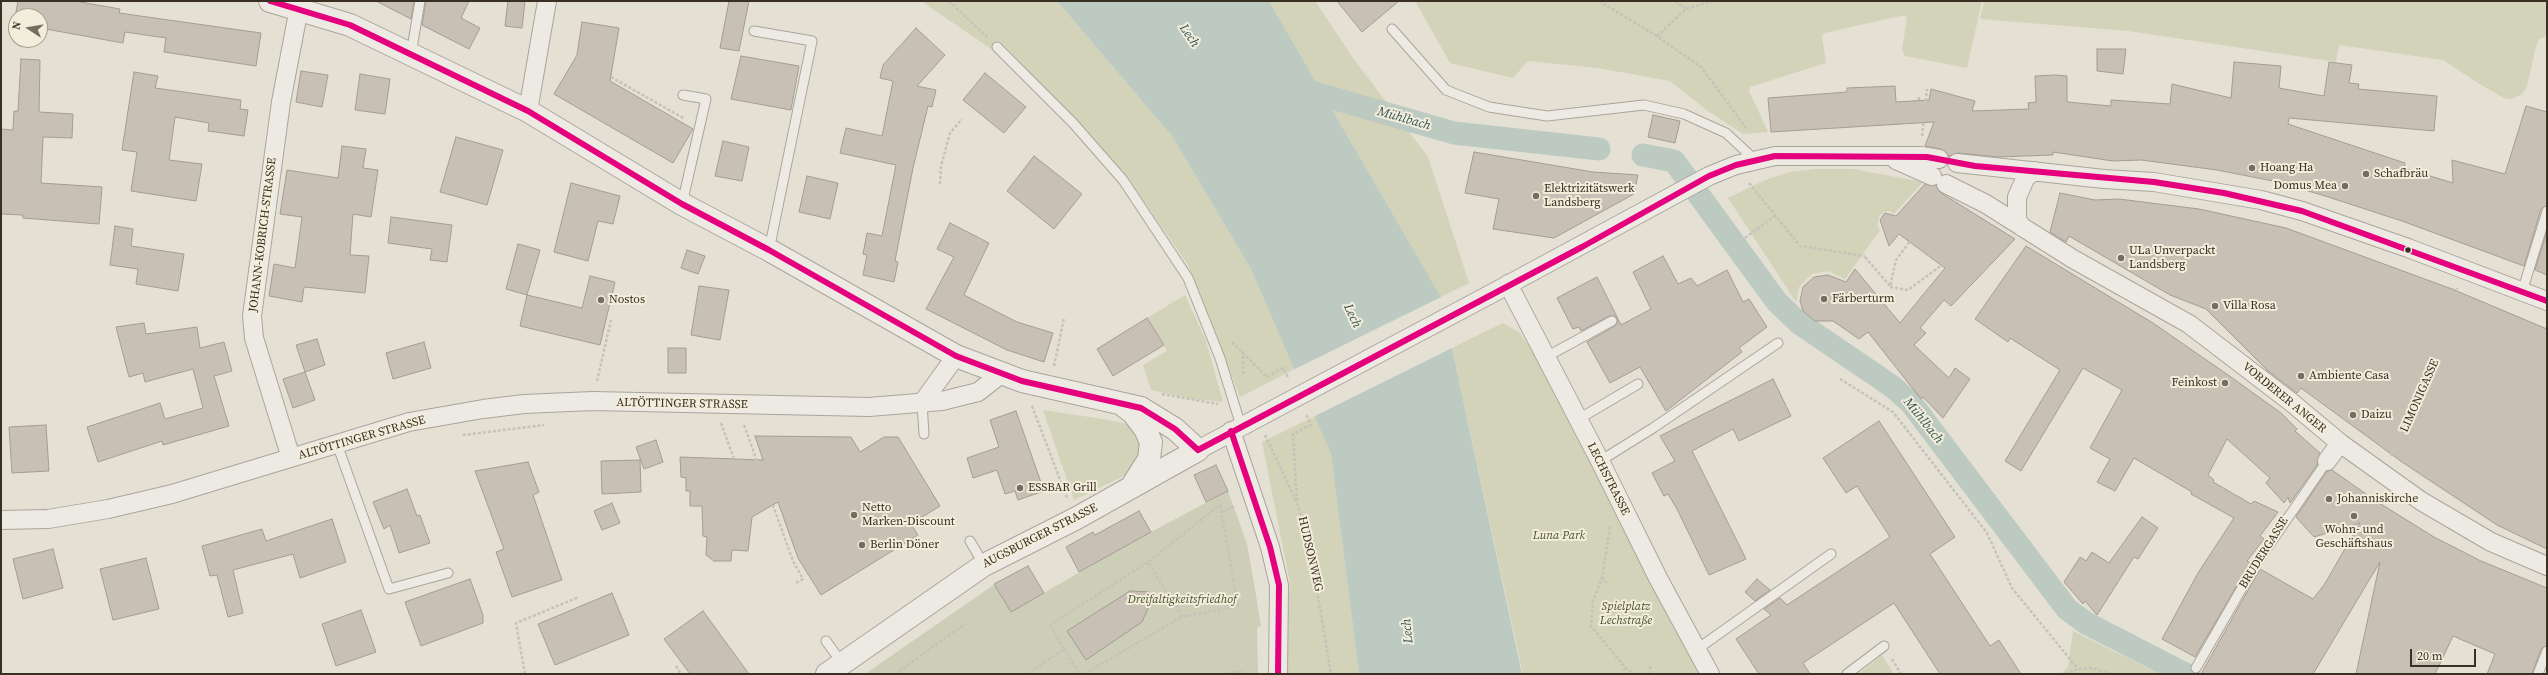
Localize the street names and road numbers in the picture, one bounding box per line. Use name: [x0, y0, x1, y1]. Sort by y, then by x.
street label: JOHANN-KOBRICH-STRASSE: [246, 157, 280, 313]
street label: LIMONIGASSE: [2397, 357, 2443, 435]
street label: VORDERER ANGER: [2239, 360, 2329, 436]
street label: ALTÖTTINGER STRASSE: [616, 396, 748, 412]
street label: ALTÖTTINGER STRASSE: [297, 413, 427, 463]
street label: LECHSTRASSE: [1584, 440, 1632, 518]
street label: AUGSBURGER STRASSE: [980, 501, 1100, 571]
street label: HUDSONWEG: [1294, 515, 1326, 593]
street label: BRUDERGASSE: [2236, 515, 2292, 591]

